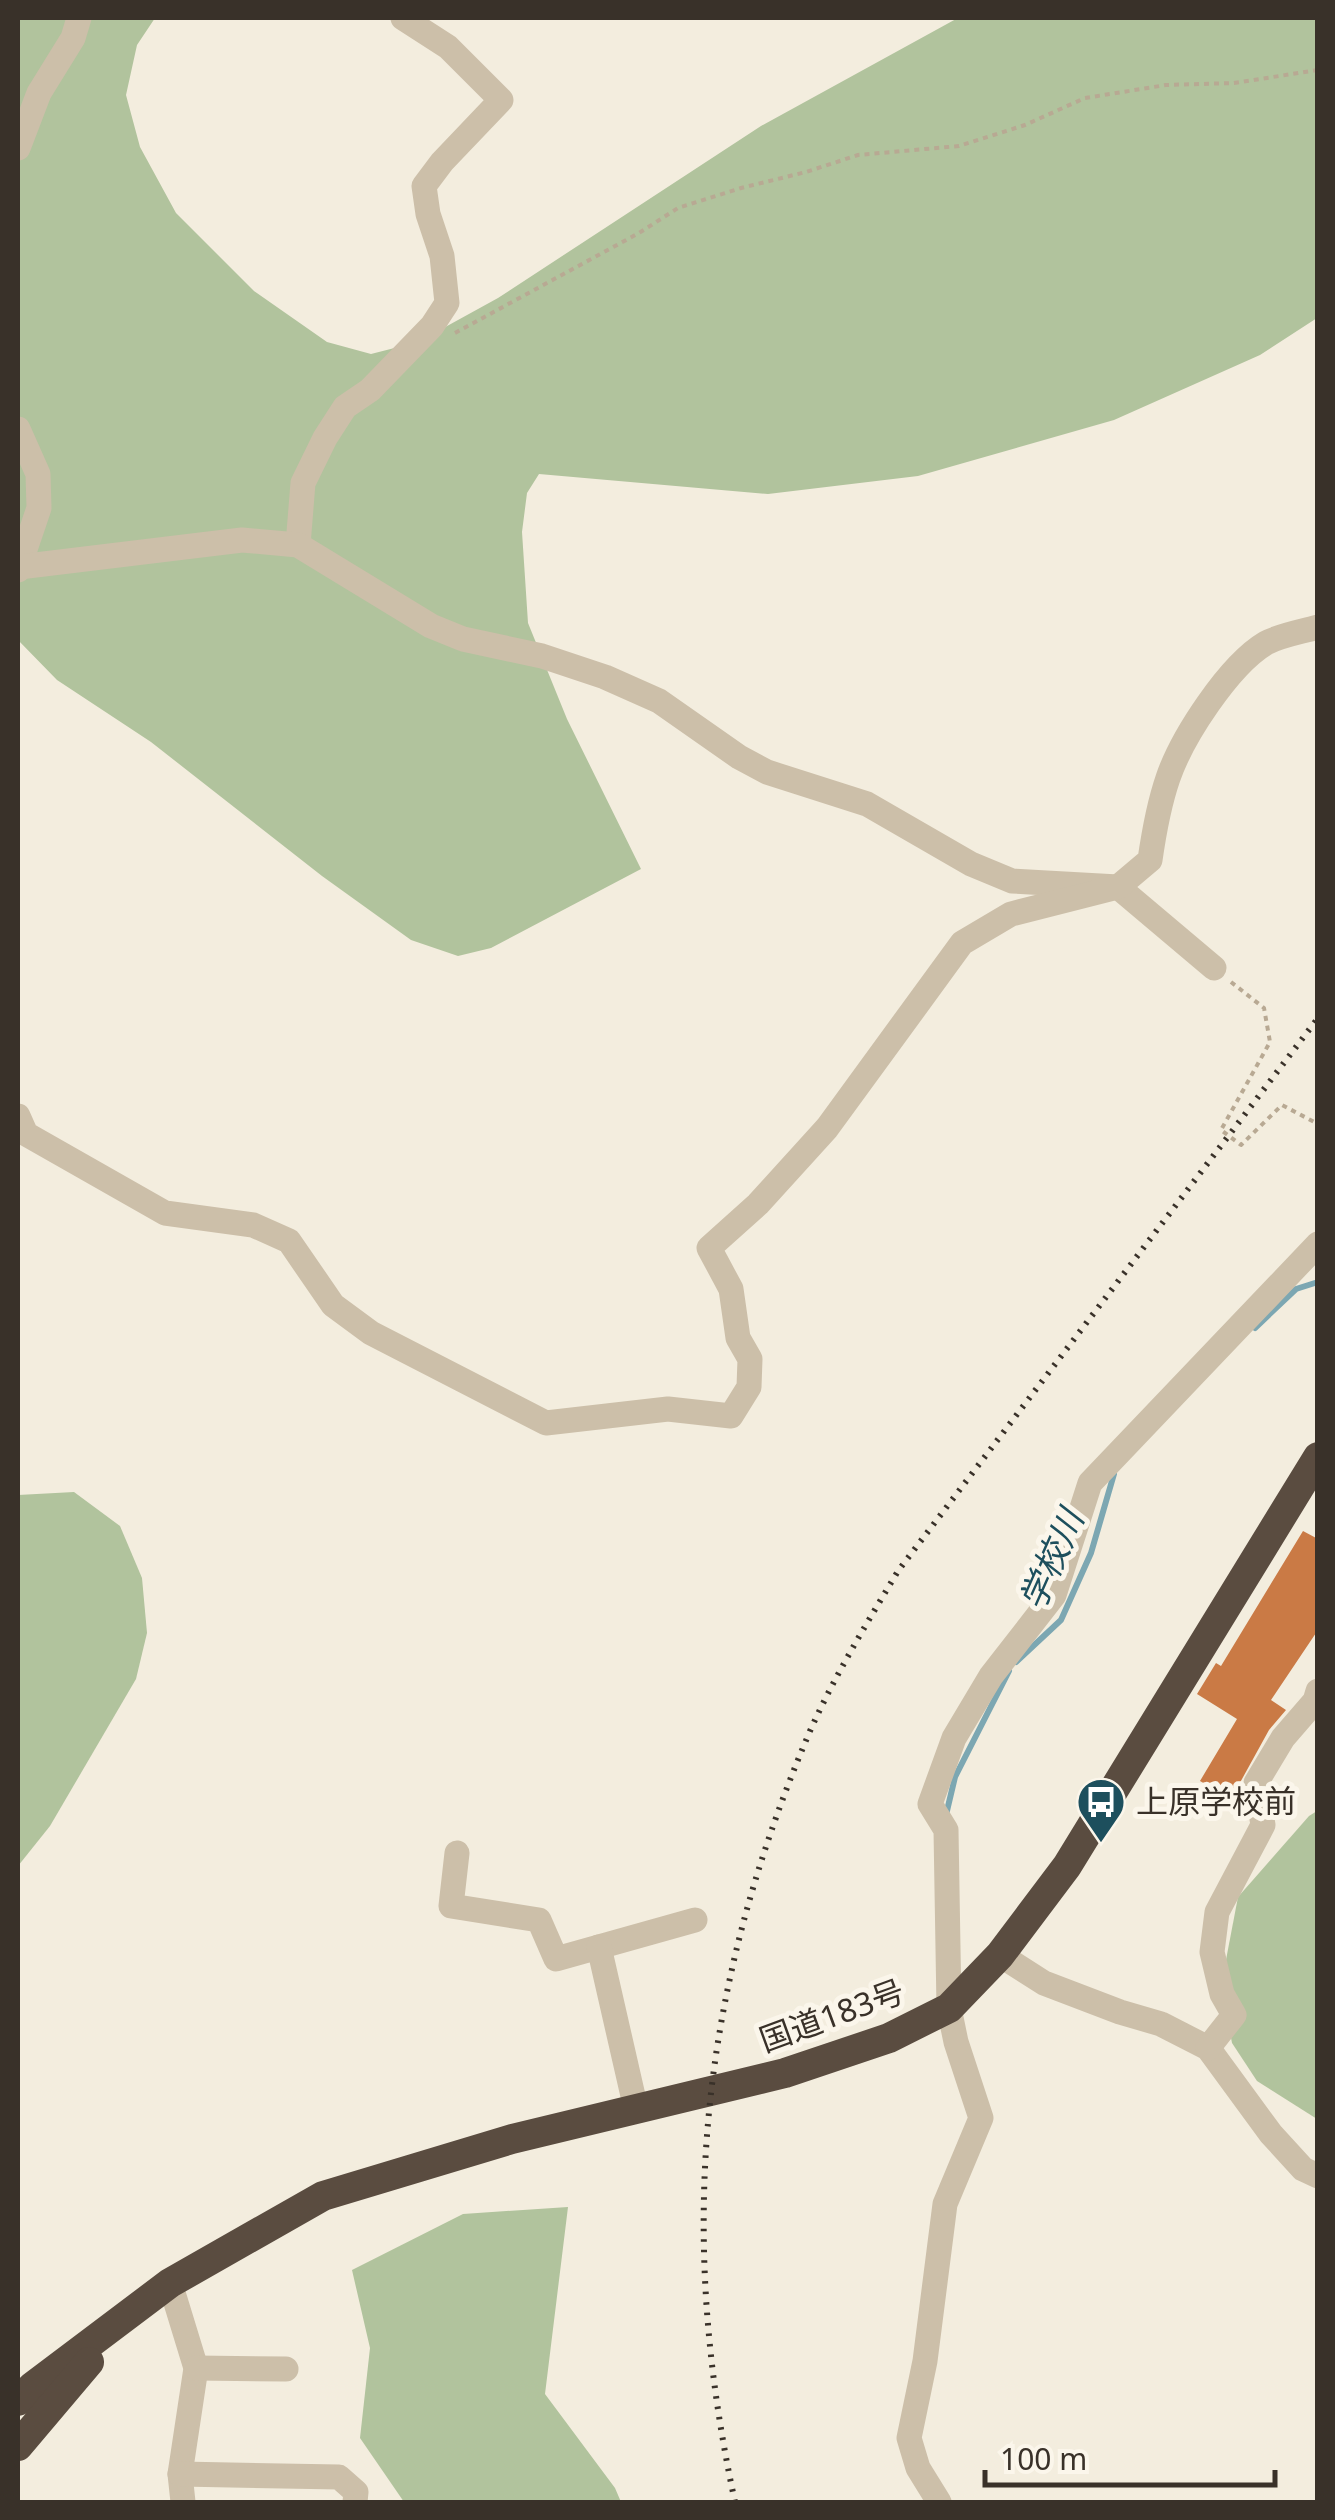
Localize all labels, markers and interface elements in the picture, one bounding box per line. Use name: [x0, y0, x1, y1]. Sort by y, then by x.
water label: 学校川: [1008, 1498, 1095, 1617]
bus stop icon: 上原学校前: [1075, 1776, 1127, 1844]
place label: 上原学校前: [1136, 1779, 1296, 1822]
street label: 国道183号: [753, 1969, 910, 2061]
scale bar: [985, 2425, 1275, 2487]
text: 100 m: [1000, 2438, 1087, 2479]

